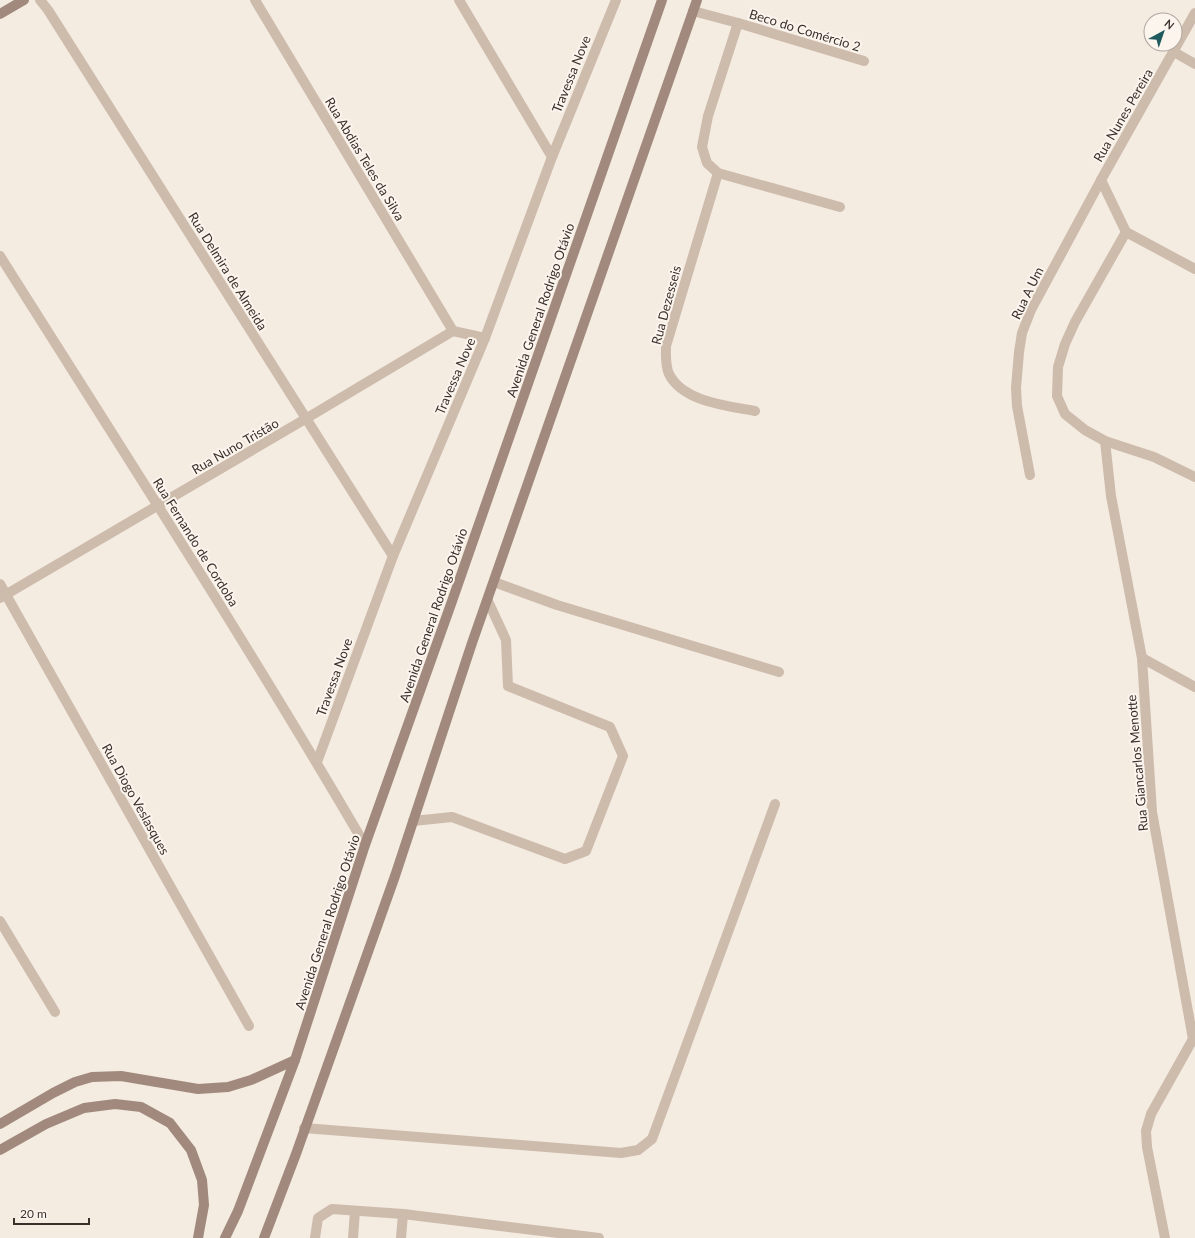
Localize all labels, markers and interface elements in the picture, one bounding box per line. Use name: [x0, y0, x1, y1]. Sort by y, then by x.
street label: Beco do Comércio 2: [747, 5, 863, 55]
north arrow: [1143, 12, 1183, 52]
text: N: [1162, 16, 1177, 32]
street label: Travessa Nove: [548, 33, 594, 115]
street label: Rua Nunes Pereira: [1090, 66, 1156, 164]
street label: Rua Abdias Teles da Silva: [322, 94, 408, 224]
street label: Rua Delmira de Almeida: [185, 209, 271, 333]
street label: Avenida General Rodrigo Otávio: [503, 221, 577, 399]
street label: Rua Dezesseis: [648, 263, 684, 346]
street label: Rua A Um: [1007, 264, 1047, 322]
street label: Travessa Nove: [432, 335, 478, 417]
street label: Rua Nuno Tristão: [189, 415, 281, 477]
street label: Rua Fernando de Cordoba: [150, 475, 242, 609]
street label: Avenida General Rodrigo Otávio: [396, 526, 470, 704]
street label: Travessa Nove: [312, 636, 356, 718]
street label: Rua Giancarlos Menotte: [1123, 694, 1151, 832]
street label: Rua Diogo Veslasques: [99, 741, 173, 858]
street label: Avenida General Rodrigo Otávio: [291, 832, 363, 1012]
scale bar: [14, 1200, 89, 1226]
text: 20 m: [20, 1206, 47, 1221]

